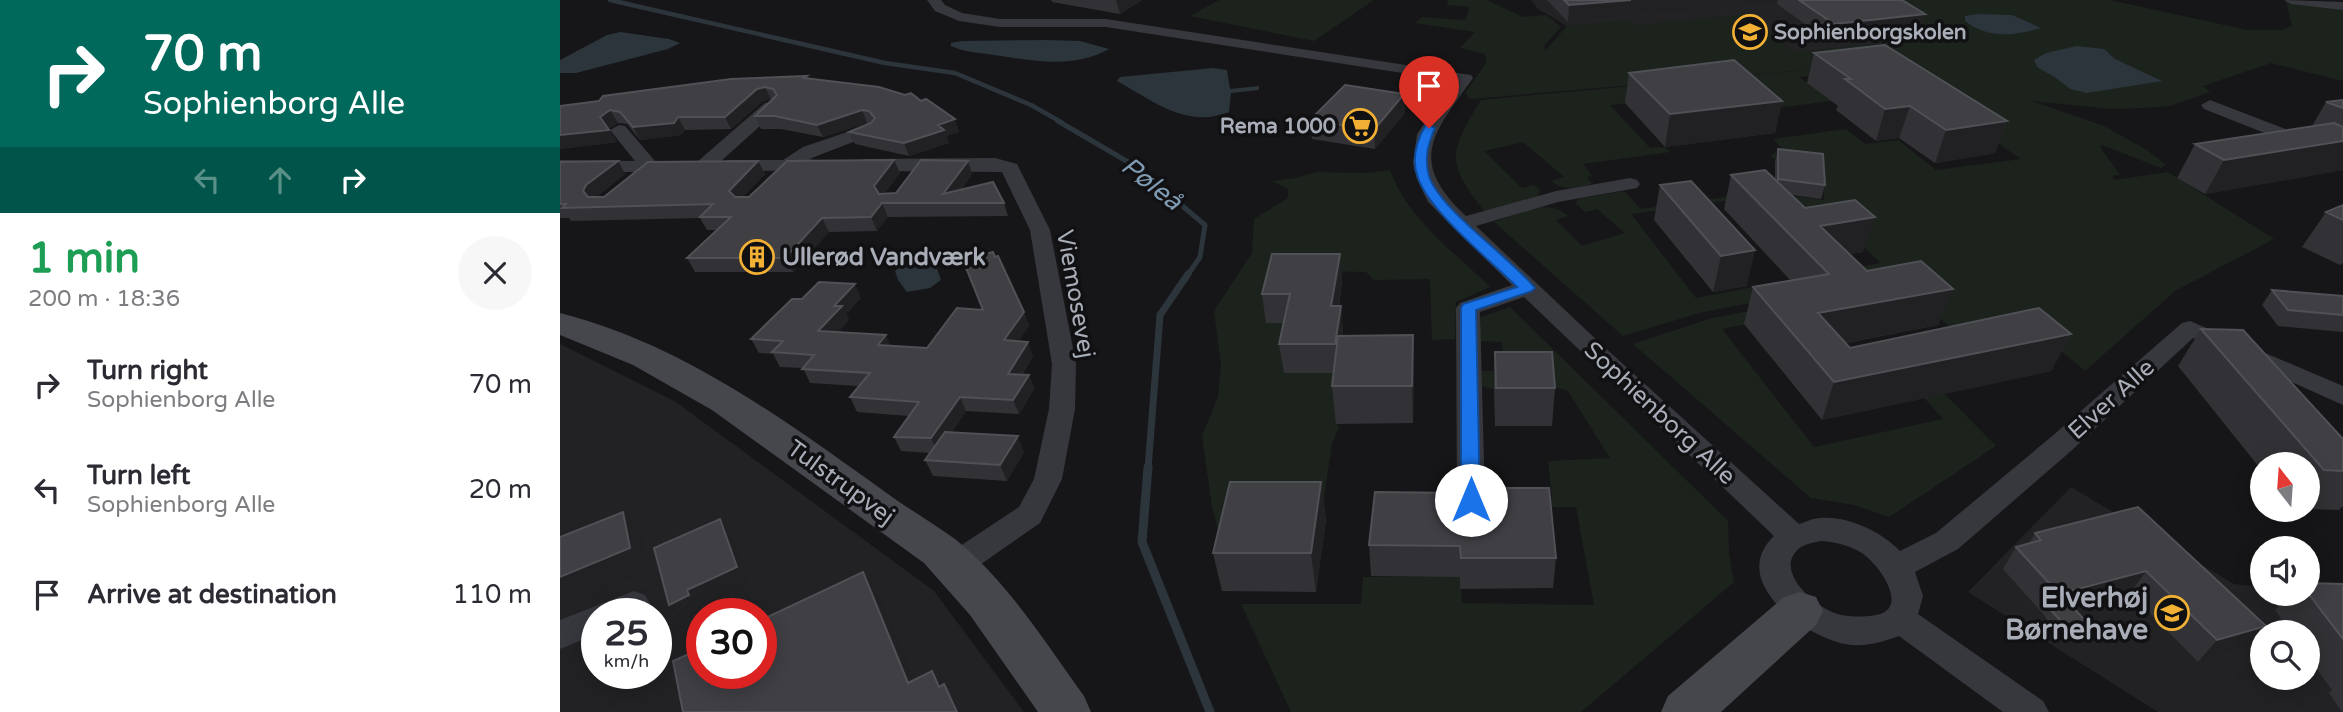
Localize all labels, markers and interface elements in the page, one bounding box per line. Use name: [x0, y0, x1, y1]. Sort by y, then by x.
school or university icon: Sophienborgskolen: [1731, 13, 1769, 51]
place label: Sophienborgskolen: [1774, 20, 1967, 45]
text: 70 m: [143, 25, 262, 84]
icon: right: [28, 28, 119, 119]
pin: [1399, 56, 1459, 128]
icon: arrive: [1410, 67, 1448, 105]
text: Sophienborg Alle: [143, 85, 405, 123]
supermarket icon: Rema 1000: [1341, 107, 1379, 145]
place label: Rema 1000: [1220, 114, 1336, 139]
water label: Pøleå: [1115, 150, 1189, 218]
icon: left: [188, 161, 226, 199]
icon: ahead: [261, 161, 299, 199]
icon: right: [334, 161, 372, 199]
street label: Viemosevej: [1050, 228, 1101, 361]
text: 1 min: [28, 233, 140, 284]
button: close: [458, 236, 532, 310]
building icon: Ullerød Vandværk: [738, 238, 776, 276]
place label: Ullerød Vandværk: [782, 243, 986, 272]
text: 200 m · 18:36: [28, 285, 180, 313]
street label: Sophienborg Alle: [1578, 336, 1741, 491]
street label: Elver Alle: [2062, 353, 2160, 446]
text: Turn right: [87, 355, 208, 386]
icon: right: [28, 366, 66, 404]
text: 70 m: [469, 369, 532, 400]
text: Sophienborg Alle: [87, 386, 275, 414]
street label: Tulstrupvej: [781, 434, 900, 531]
north arrow: [2250, 452, 2320, 522]
map controls: [2250, 452, 2320, 690]
text: Turn left: [87, 460, 190, 491]
position arrow: [1434, 463, 1508, 537]
icon: left: [28, 471, 66, 509]
text: 20 m: [469, 474, 532, 505]
text: Sophienborg Alle: [87, 491, 275, 519]
button: sound: [2250, 536, 2320, 606]
icon: arrive: [28, 576, 66, 614]
text: Arrive at destination: [87, 579, 337, 610]
text: 110 m: [452, 579, 532, 610]
place label: Elverhøj Børnehave: [2005, 581, 2148, 647]
school or university icon: Elverhøj Børnehave: [2153, 594, 2191, 632]
speed limit sign: 30: [686, 598, 777, 689]
text: 25: [605, 613, 648, 655]
button: search: [2250, 620, 2320, 690]
text: km/h: [604, 650, 649, 672]

